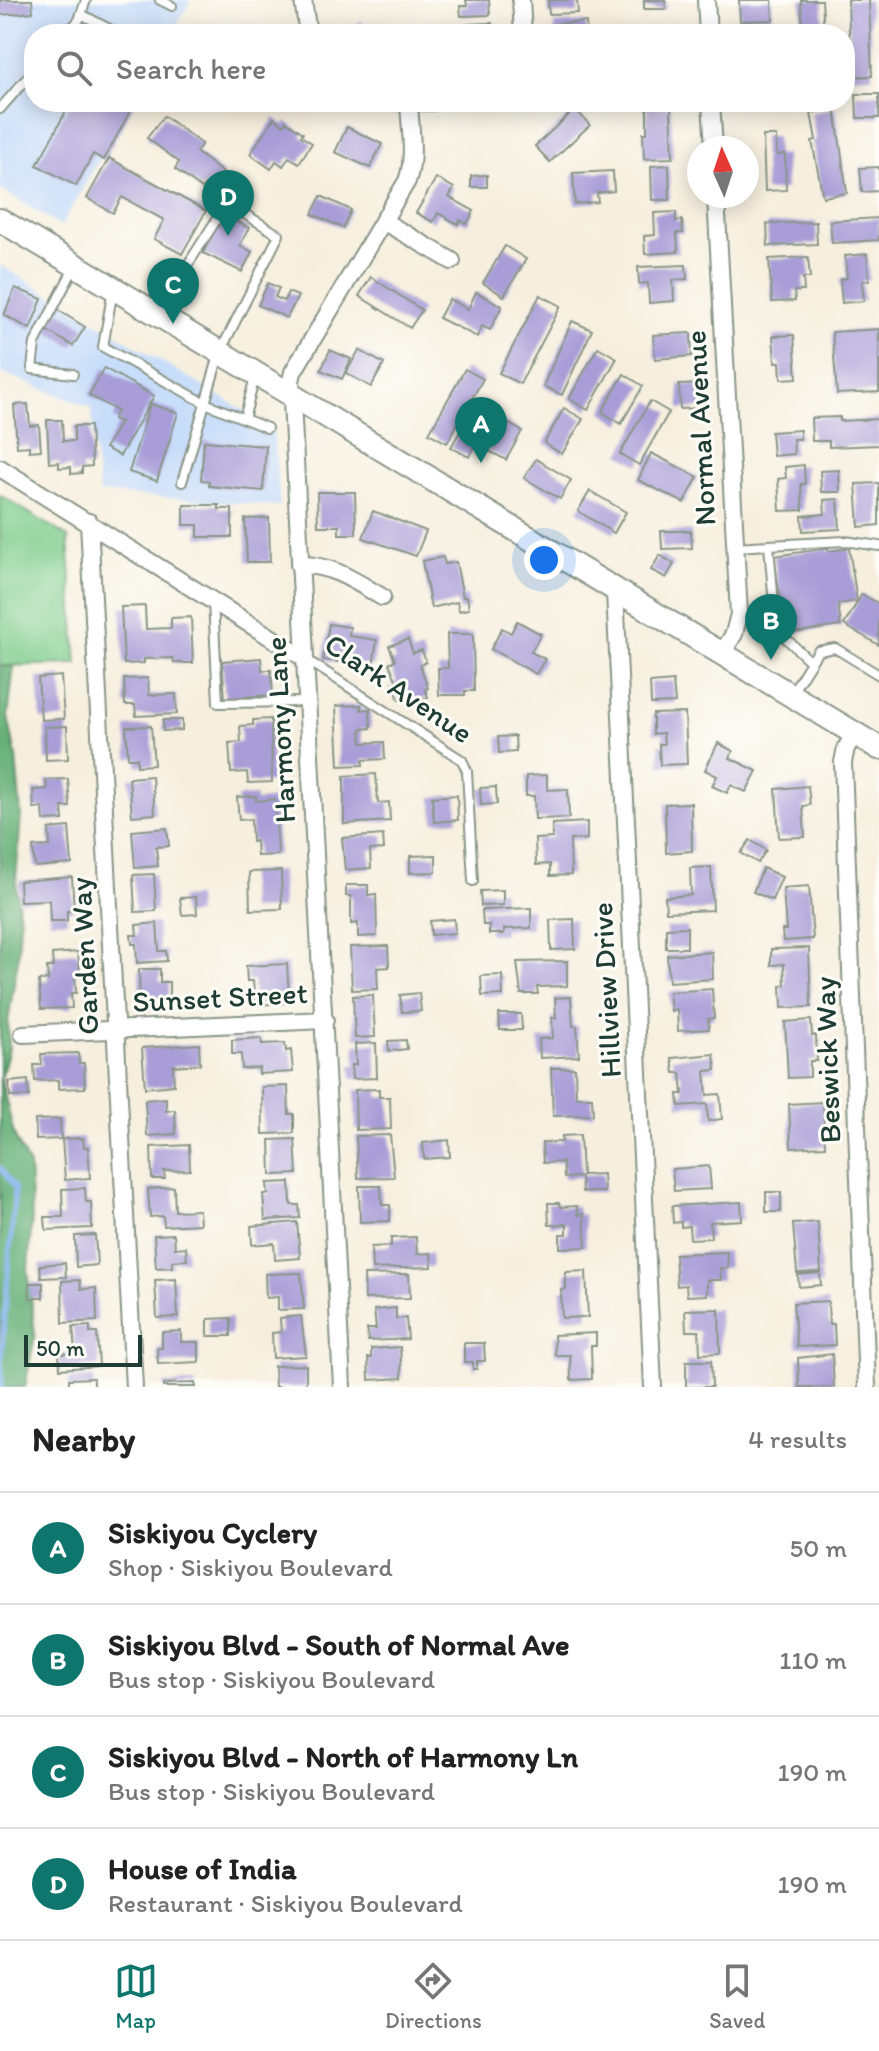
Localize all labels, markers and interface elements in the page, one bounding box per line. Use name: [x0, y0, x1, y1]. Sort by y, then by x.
search box: [24, 24, 855, 112]
icon: search: [52, 46, 96, 90]
text: Search here: [116, 50, 266, 87]
north arrow: [687, 136, 759, 208]
pin: D: [202, 170, 254, 236]
pin: C: [147, 258, 199, 324]
street label: Normal Avenue: [676, 329, 724, 527]
pin: A: [455, 397, 507, 463]
your location: [524, 540, 564, 580]
pin: B: [745, 594, 797, 660]
street label: Clark Avenue: [318, 625, 480, 751]
street label: Harmony Lane: [257, 636, 303, 824]
street label: Garden Way: [61, 876, 107, 1036]
street label: Hillview Drive: [583, 901, 629, 1079]
street label: Sunset Street: [131, 974, 309, 1020]
street label: Beswick Way: [806, 976, 848, 1144]
scale bar: [24, 1331, 142, 1367]
text: 50 m: [36, 1335, 85, 1362]
text: Nearby: [32, 1419, 135, 1460]
text: 4 results: [748, 1423, 847, 1455]
text: Siskiyou Cyclery: [108, 1514, 317, 1551]
text: A: [50, 1532, 66, 1564]
text: 50 m: [790, 1532, 847, 1564]
text: Shop · Siskiyou Boulevard: [108, 1551, 393, 1583]
text: Siskiyou Blvd - South of Normal Ave: [108, 1626, 569, 1663]
text: B: [50, 1644, 66, 1676]
text: 110 m: [779, 1644, 847, 1676]
text: Bus stop · Siskiyou Boulevard: [108, 1663, 435, 1695]
text: Siskiyou Blvd - North of Harmony Ln: [108, 1738, 578, 1775]
text: C: [50, 1756, 66, 1788]
text: 190 m: [778, 1756, 847, 1788]
text: Bus stop · Siskiyou Boulevard: [108, 1775, 435, 1807]
text: House of India: [108, 1850, 297, 1887]
text: D: [49, 1868, 67, 1900]
text: 190 m: [778, 1868, 847, 1900]
text: Restaurant · Siskiyou Boulevard: [108, 1887, 463, 1919]
tab: Map: [114, 1959, 158, 2034]
tab: Directions: [385, 1959, 482, 2034]
tab: Saved: [709, 1959, 765, 2034]

